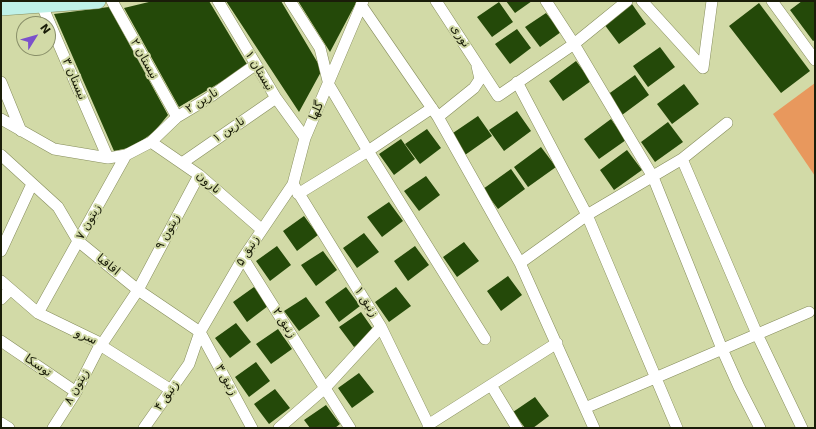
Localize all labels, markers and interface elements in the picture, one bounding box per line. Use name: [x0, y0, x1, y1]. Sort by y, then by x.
north arrow: [16, 16, 56, 56]
text: N: [37, 21, 53, 37]
street label: نوری: [447, 22, 473, 50]
street label: نیستان ۲: [127, 36, 161, 82]
street label: نیستان ۱: [241, 48, 277, 94]
street label: نیستان ۳: [59, 56, 89, 102]
street label: نارین ۲: [183, 85, 221, 117]
street label: گلها: [307, 99, 327, 123]
street label: نارین ۱: [210, 114, 248, 146]
street label: نارون: [193, 169, 223, 197]
street label: زیتون ۷: [73, 202, 105, 242]
street label: زیتون ۹: [153, 212, 183, 252]
street label: زنبق ۵: [233, 233, 263, 269]
street label: اقاقیا: [93, 251, 123, 279]
street label: زنبق ۱: [351, 284, 381, 320]
street label: زنبق ۲: [269, 305, 299, 341]
street label: سرو: [73, 326, 99, 348]
street label: توسکا: [22, 352, 54, 380]
street label: زنبق ۳: [212, 362, 240, 398]
street label: زیتون ۸: [61, 367, 93, 407]
street label: زنبق ۴: [152, 378, 182, 414]

